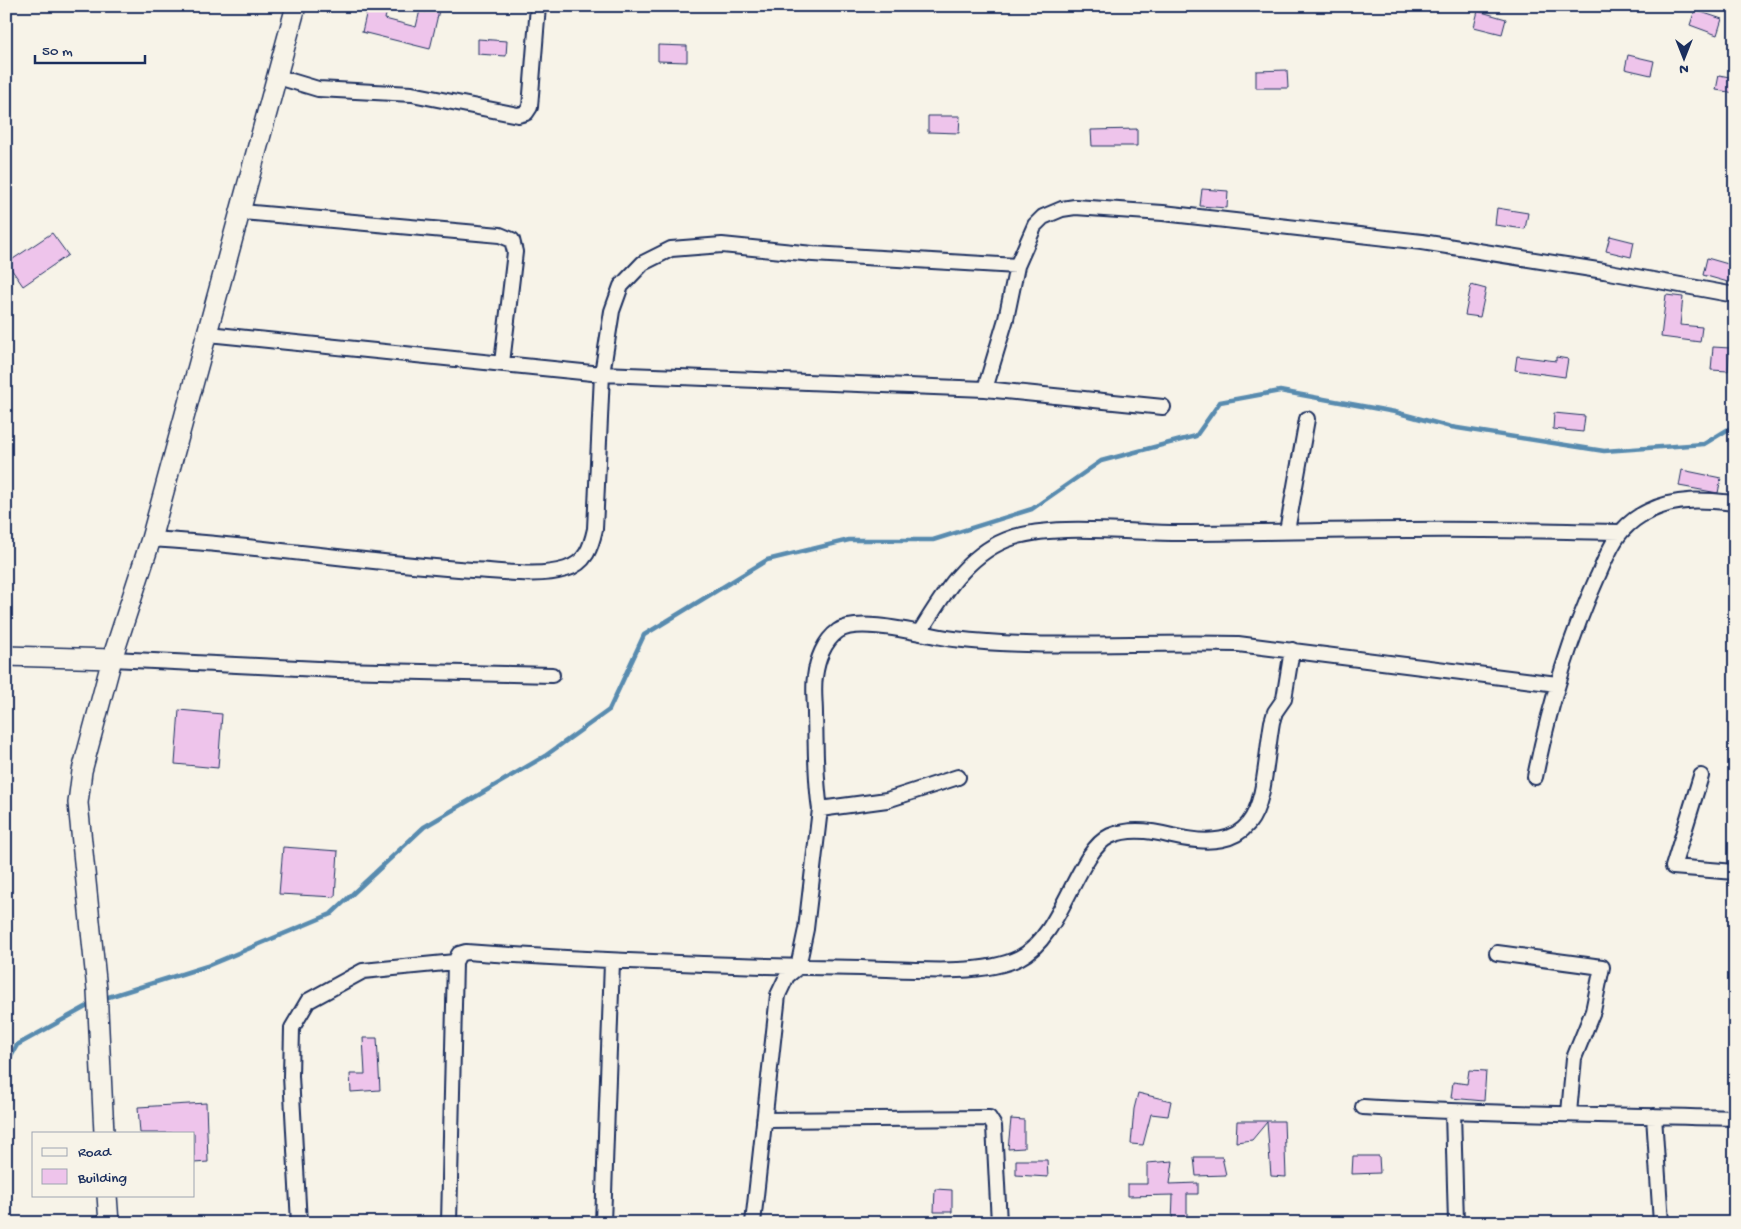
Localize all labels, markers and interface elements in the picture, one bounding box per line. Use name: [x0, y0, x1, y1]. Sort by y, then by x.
scale bar: [35, 32, 145, 64]
north arrow: [1658, 32, 1708, 82]
text: 50 m: [42, 43, 73, 61]
text: N: [1679, 60, 1689, 77]
legend: [32, 1132, 195, 1196]
text: Road: [78, 1144, 112, 1162]
text: Building: [77, 1170, 127, 1188]

